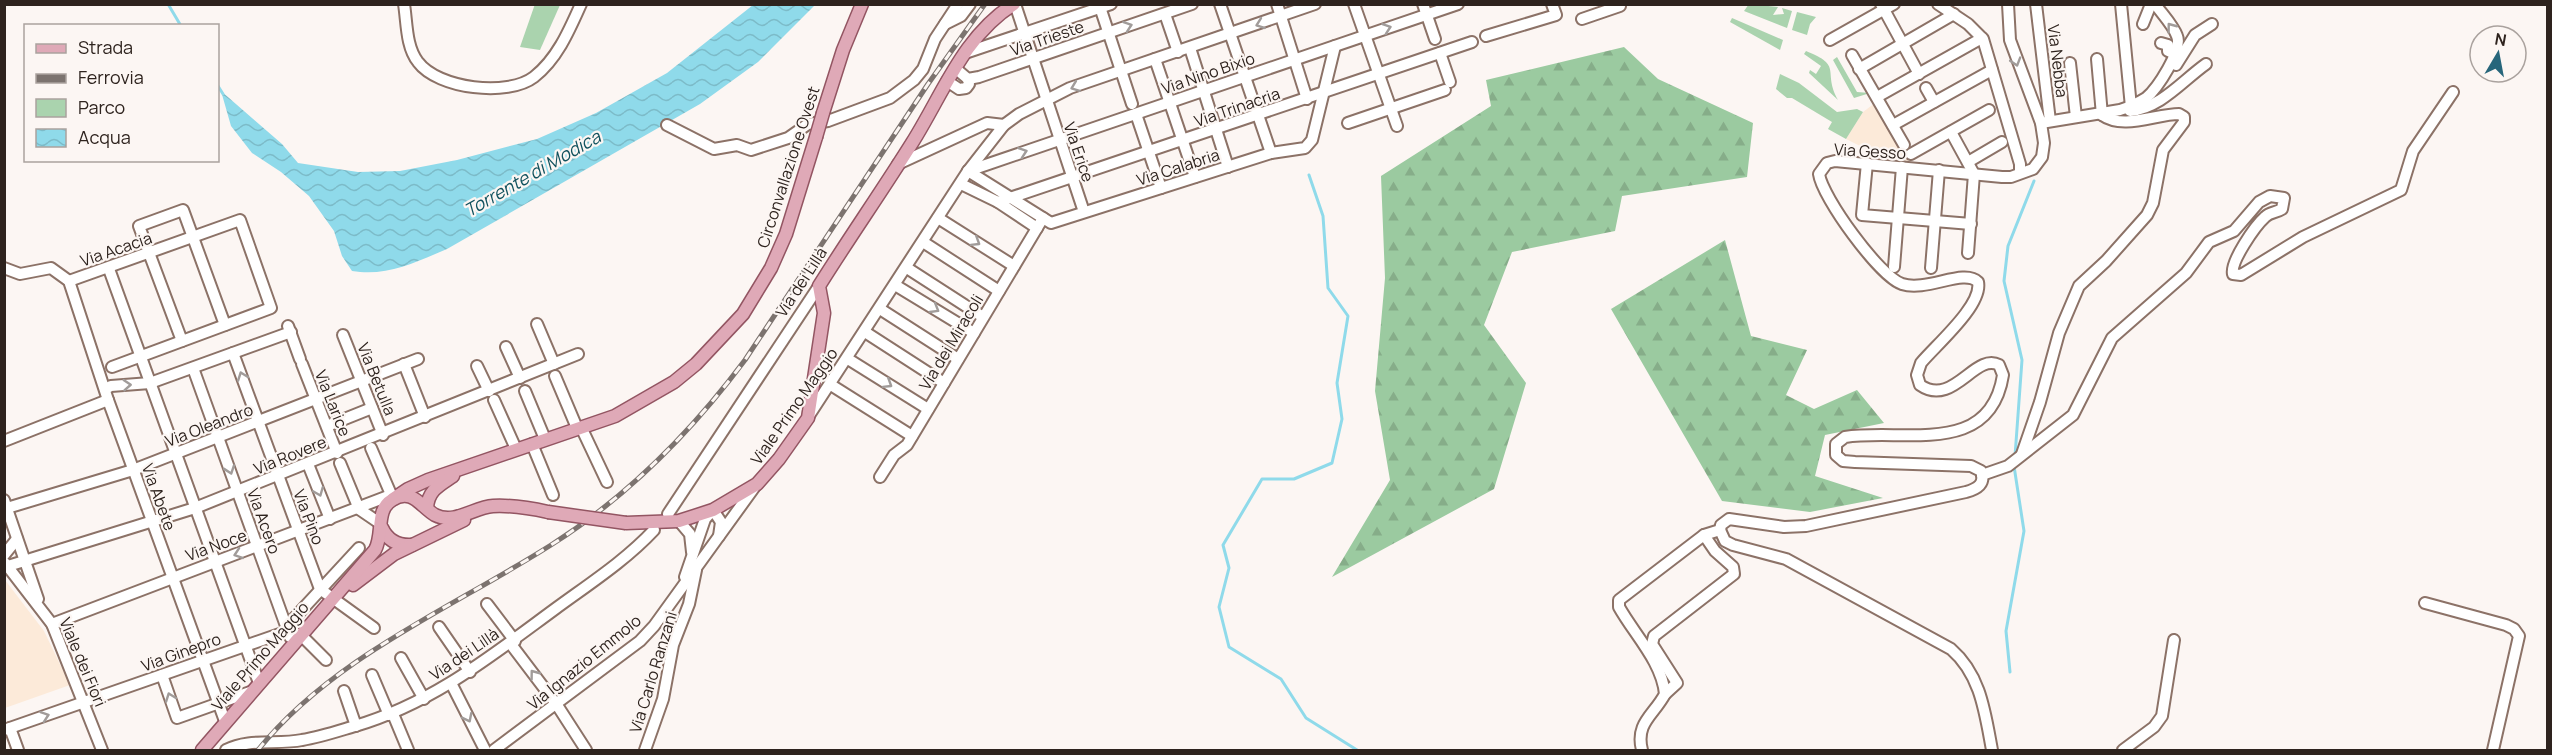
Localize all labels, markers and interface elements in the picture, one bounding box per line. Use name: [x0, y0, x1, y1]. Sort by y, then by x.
street label: Via Trieste: [1007, 15, 1087, 61]
one-way arrow: [1255, 16, 1266, 29]
one-way arrow: [1122, 21, 1133, 34]
one-way arrow: [2167, 22, 2178, 33]
one-way arrow: [1381, 23, 1392, 36]
street label: Via Nebba: [2043, 23, 2073, 99]
legend: [24, 24, 219, 162]
north arrow: [2468, 24, 2528, 84]
text: N: [2493, 27, 2508, 51]
text: Strada: [78, 35, 133, 59]
street label: Via Nino Bixio: [1158, 47, 1258, 99]
one-way arrow: [2009, 56, 2021, 67]
text: Ferrovia: [78, 65, 144, 89]
one-way arrow: [1070, 80, 1081, 92]
street label: Via Trinacria: [1191, 82, 1283, 132]
street label: Circonvallazione Ovest: [752, 83, 824, 251]
text: Parco: [78, 95, 125, 119]
street label: Via Erice: [1059, 119, 1099, 185]
water label: Torrente di Modica: [459, 124, 605, 222]
text: Acqua: [78, 125, 131, 149]
street label: Via Gesso: [1833, 138, 1907, 164]
street label: Via Calabria: [1134, 143, 1222, 191]
one-way arrow: [1018, 147, 1028, 160]
street label: Via Acacia: [77, 227, 155, 271]
one-way arrow: [969, 235, 980, 246]
street label: Via dei Lillà: [770, 243, 832, 321]
street label: Via dei Miracoli: [914, 290, 988, 394]
one-way arrow: [929, 302, 939, 314]
street label: Via Betulla: [352, 339, 402, 419]
street label: Viale Primo Maggio: [745, 343, 843, 469]
street label: Via Larice: [310, 367, 356, 439]
one-way arrow: [236, 371, 249, 382]
one-way arrow: [882, 376, 892, 388]
one-way arrow: [122, 379, 131, 392]
street label: Via Oleandro: [162, 398, 256, 452]
street label: Via Rovere: [250, 430, 330, 480]
street label: Via Abete: [137, 461, 181, 533]
one-way arrow: [223, 464, 236, 475]
street label: Via Acero: [242, 485, 286, 557]
street label: Via Pino: [288, 486, 330, 548]
one-way arrow: [312, 486, 325, 496]
street label: Via Noce: [182, 524, 250, 566]
one-way arrow: [233, 547, 244, 560]
street label: Viale Primo Maggio: [206, 597, 314, 715]
street label: Via Carlo Ranzani: [624, 608, 682, 736]
street label: Via Ignazio Emmolo: [522, 609, 646, 715]
street label: Viale dei Fiori: [54, 614, 112, 710]
street label: Via dei Lillà: [425, 623, 503, 685]
street label: Via Ginepro: [138, 627, 224, 677]
one-way arrow: [530, 669, 541, 680]
one-way arrow: [164, 692, 177, 703]
one-way arrow: [39, 711, 50, 724]
one-way arrow: [461, 711, 472, 722]

